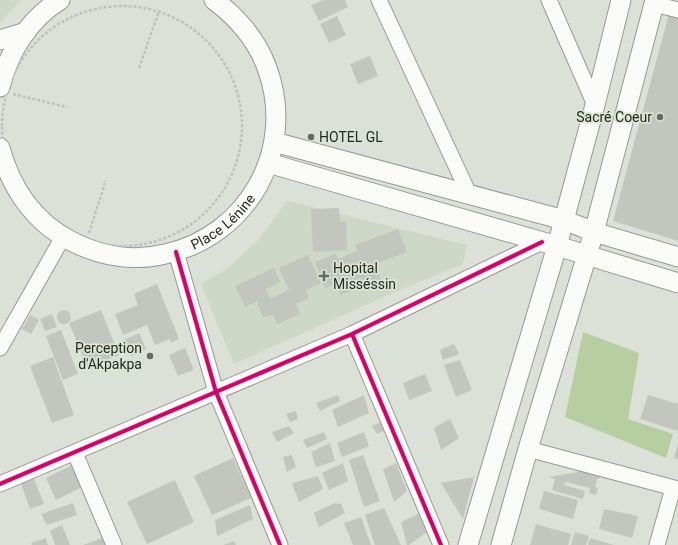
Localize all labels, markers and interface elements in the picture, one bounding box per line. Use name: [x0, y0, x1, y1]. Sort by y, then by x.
place label: Sacré Coeur: [576, 109, 652, 125]
marker: Sacré Coeur: [655, 112, 665, 122]
place label: HOTEL GL: [319, 129, 383, 145]
marker: HOTEL GL: [306, 132, 316, 142]
street label: Place Lénine: [188, 191, 258, 253]
place label: Hopital Misséssin: [333, 260, 396, 292]
marker: Hopital Misséssin: [318, 270, 330, 282]
place label: Perception d'Akpakpa: [75, 340, 142, 372]
marker: Perception d'Akpakpa: [145, 351, 155, 361]

